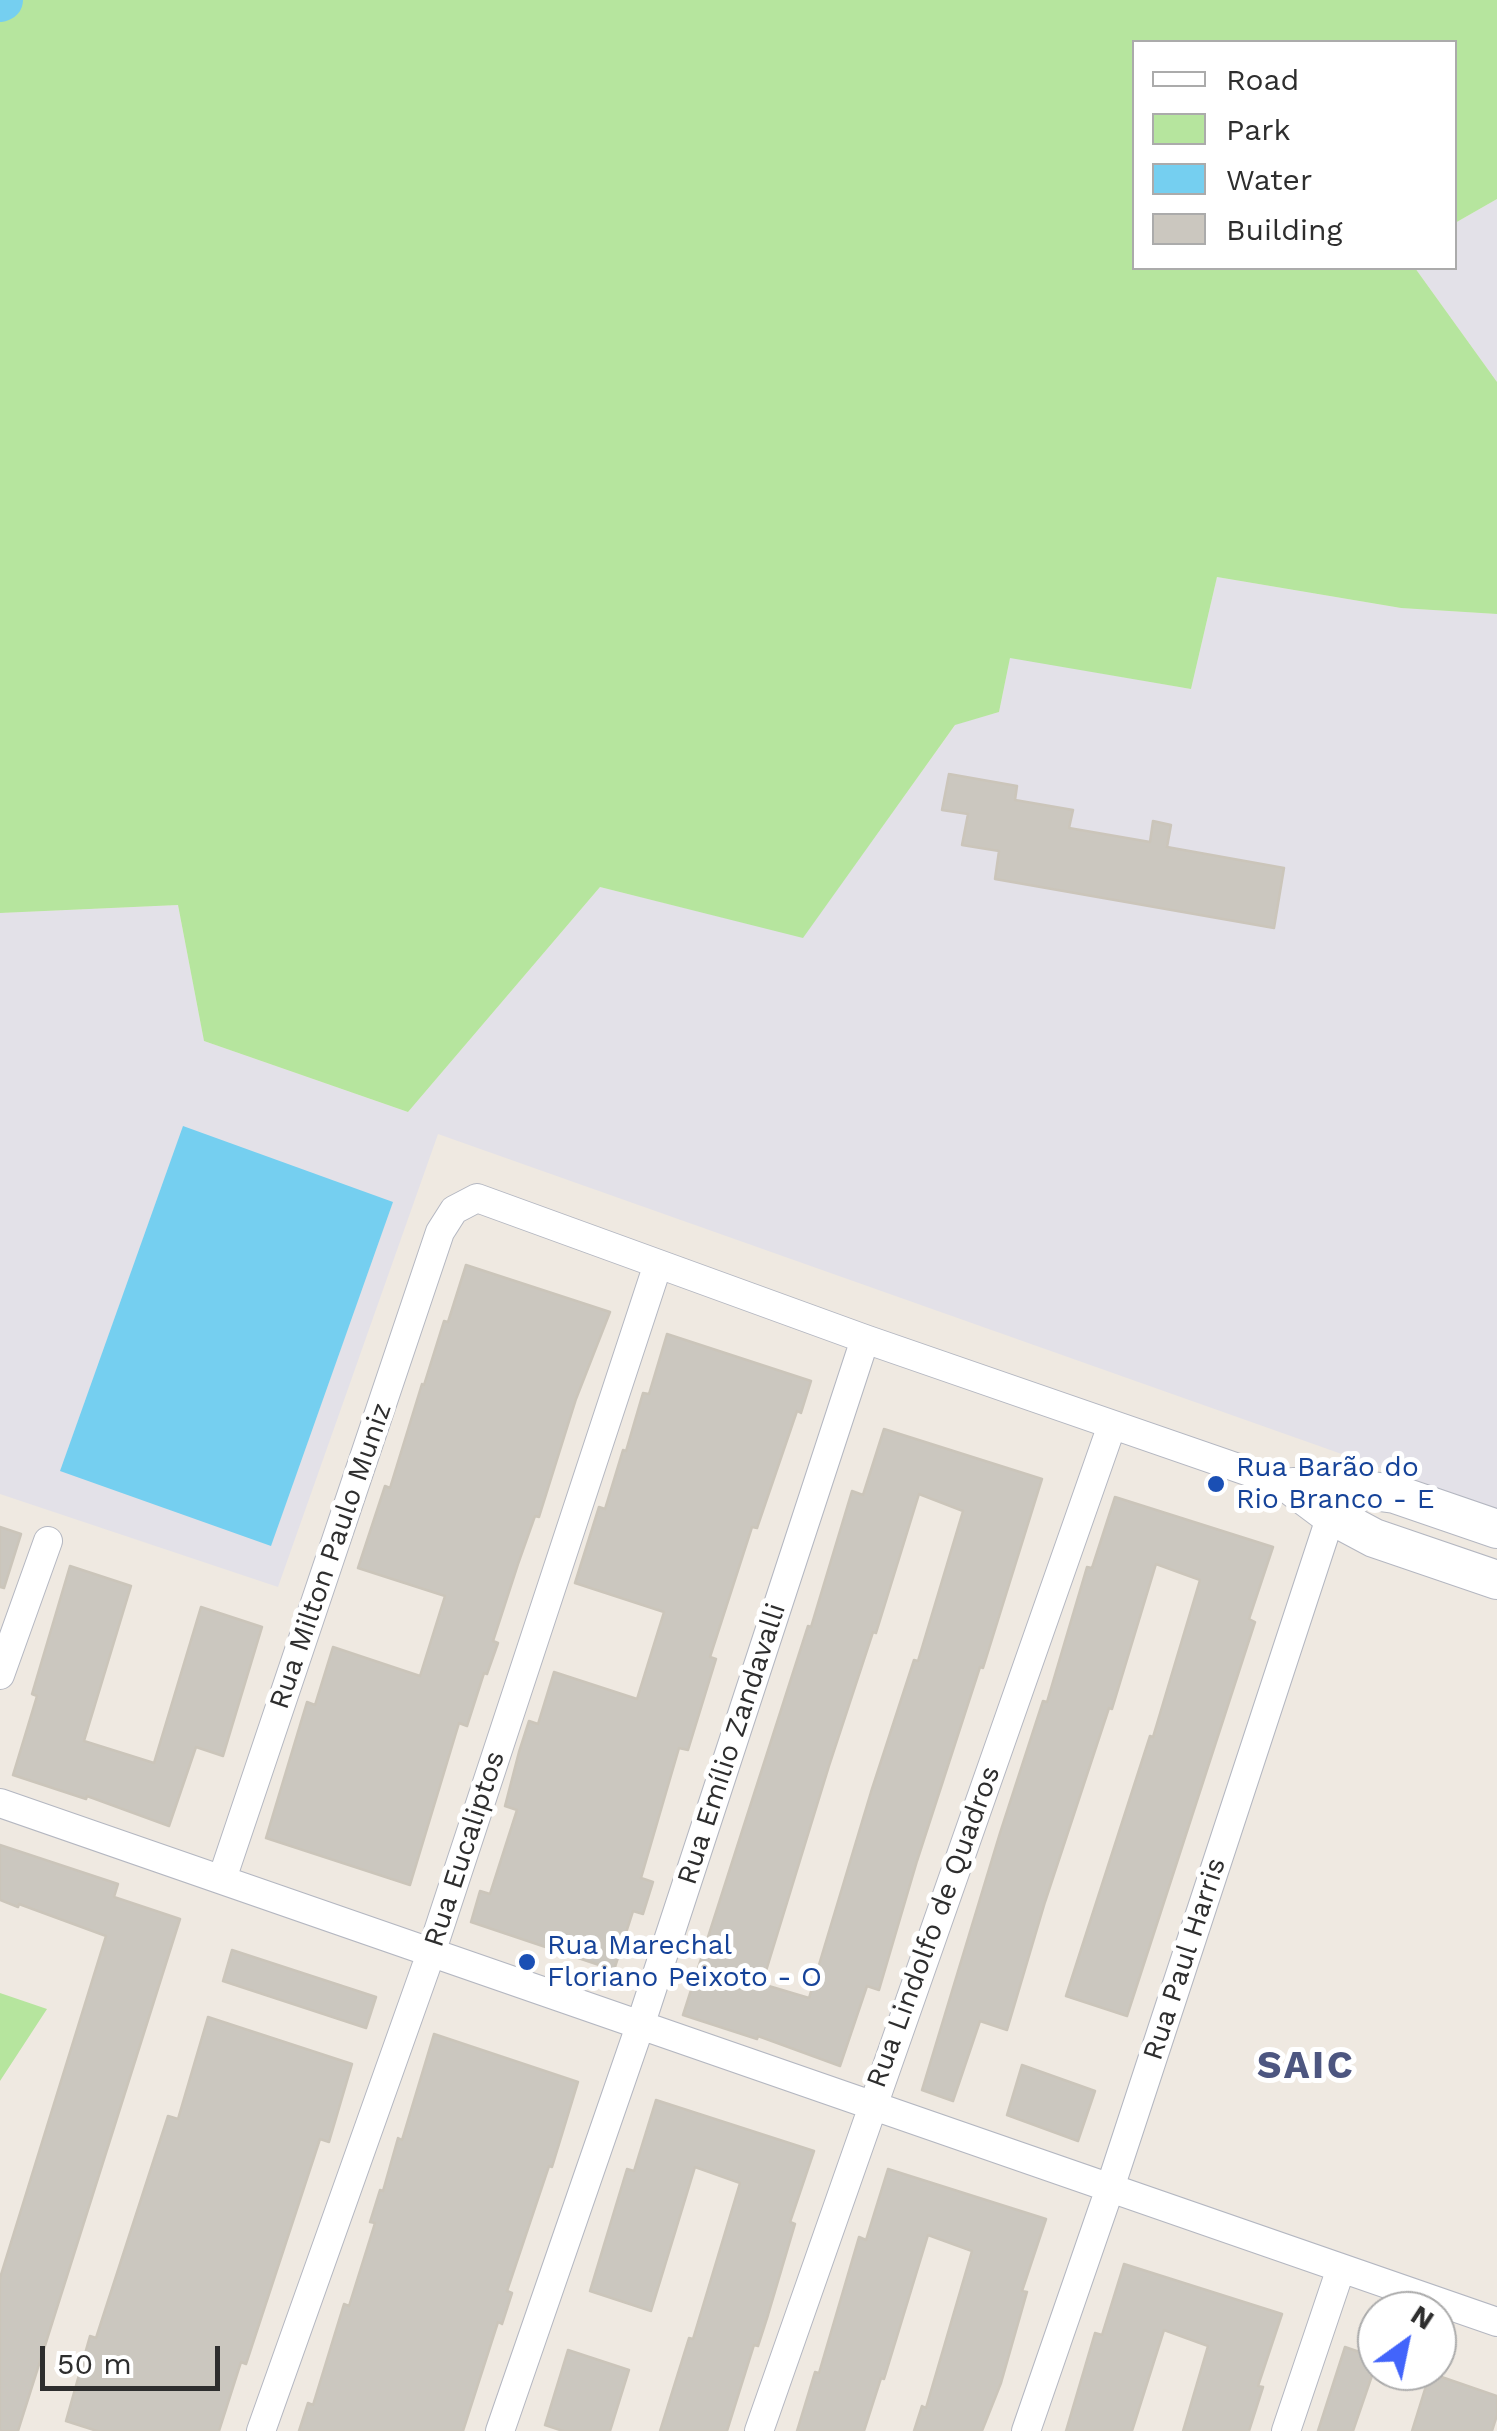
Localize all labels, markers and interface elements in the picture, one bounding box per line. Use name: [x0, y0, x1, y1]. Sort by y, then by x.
legend: [1132, 40, 1457, 270]
text: Road: [1226, 62, 1299, 97]
text: Park: [1226, 112, 1291, 147]
text: Water: [1226, 162, 1312, 197]
text: Building: [1226, 212, 1343, 247]
street label: Rua Milton Paulo Muniz: [263, 1399, 399, 1713]
place label: Rua Barão do Rio Branco - E: [1236, 1451, 1434, 1517]
marker: Rua Barão do Rio Branco - E: [1205, 1473, 1227, 1495]
street label: Rua Emílio Zandavalli: [671, 1599, 793, 1889]
street label: Rua Eucaliptos: [418, 1747, 512, 1951]
street label: Rua Lindolfo de Quadros: [860, 1762, 1008, 2092]
street label: Rua Paul Harris: [1136, 1854, 1234, 2064]
place label: Rua Marechal Floriano Peixoto - O: [547, 1929, 822, 1995]
marker: Rua Marechal Floriano Peixoto - O: [516, 1951, 538, 1973]
district label: SAIC: [1257, 2044, 1355, 2090]
north arrow: [1357, 2291, 1457, 2391]
text: N: [1405, 2298, 1440, 2337]
scale bar: [45, 2326, 225, 2388]
text: 50 m: [57, 2346, 132, 2381]

